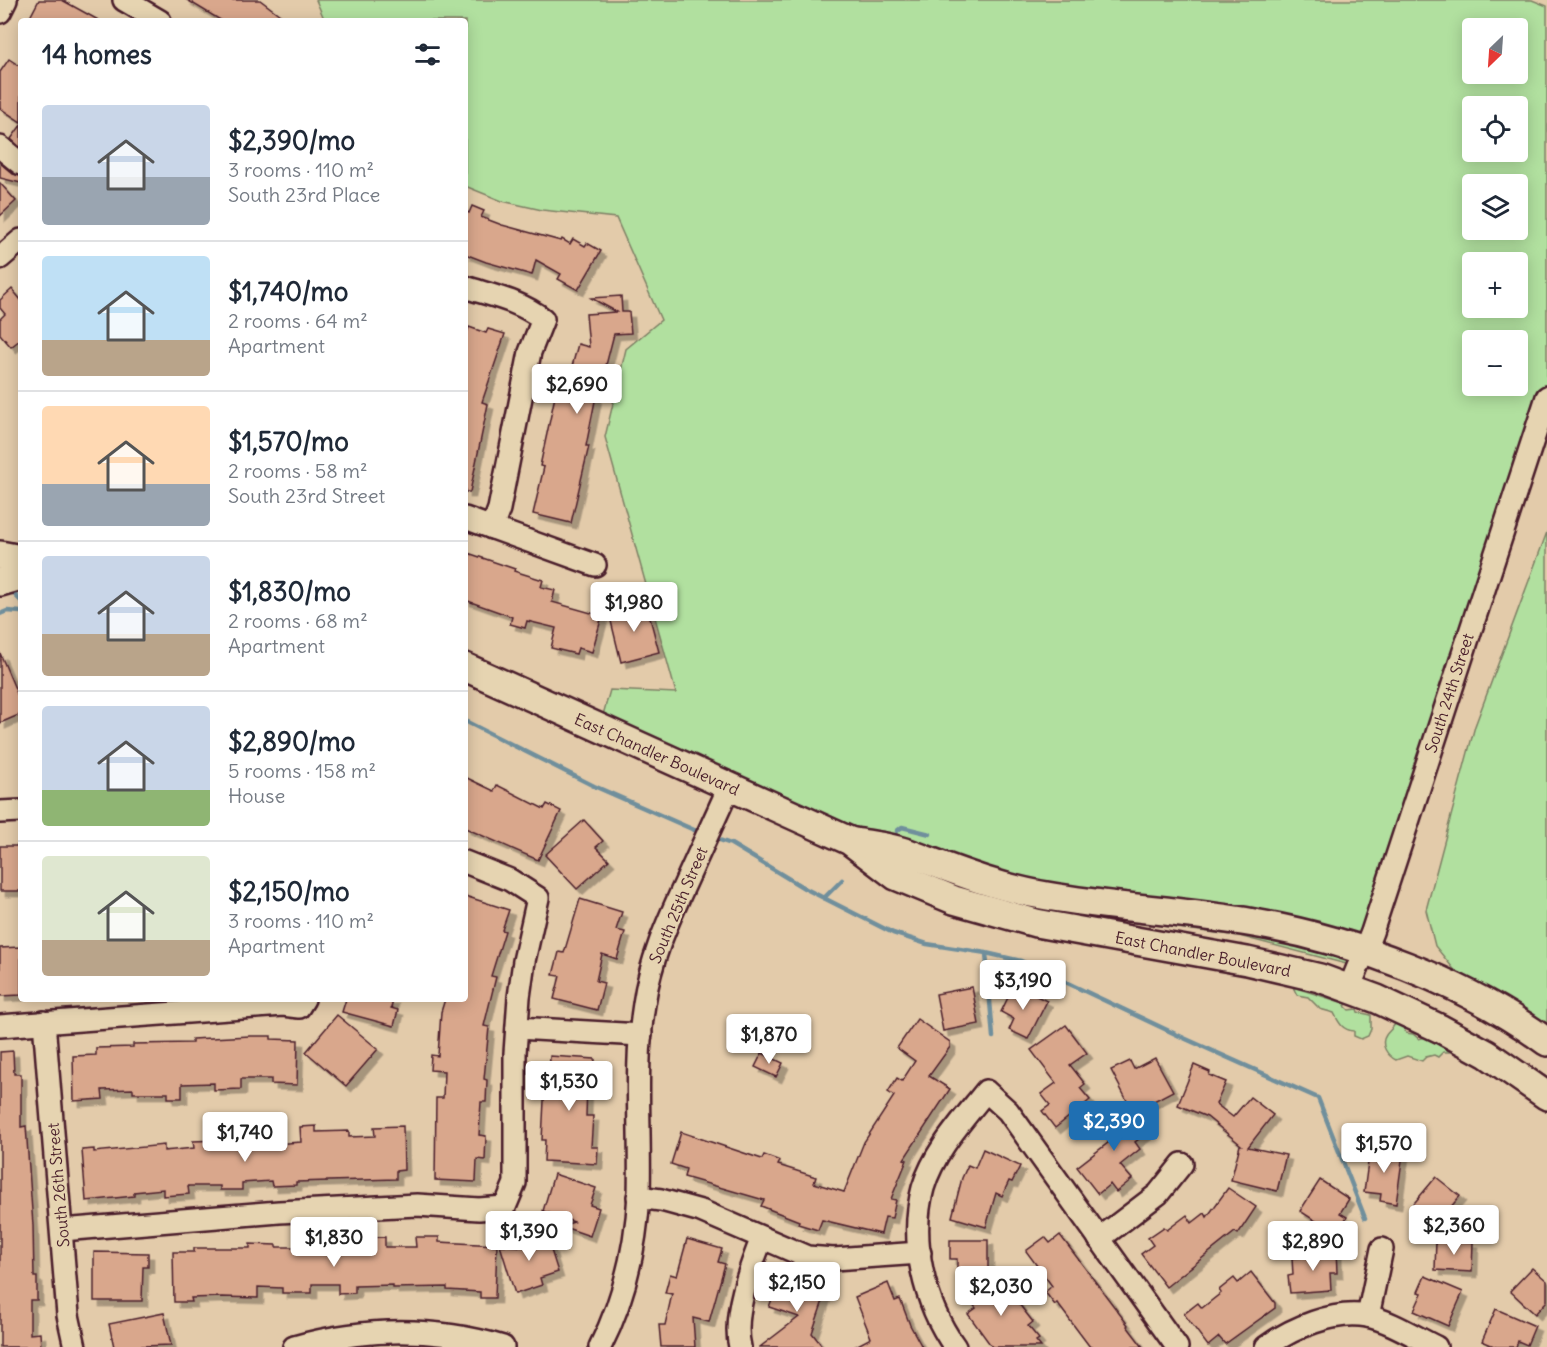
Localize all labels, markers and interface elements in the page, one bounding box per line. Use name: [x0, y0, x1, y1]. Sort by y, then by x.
north arrow: [1462, 18, 1528, 84]
map controls: [1462, 18, 1528, 396]
text: 14 homes: [42, 38, 152, 71]
icon: filters: [411, 38, 444, 71]
button: locate: [1462, 96, 1528, 162]
text: $2,390/mo: [228, 124, 355, 157]
icon: home: [90, 129, 162, 201]
text: 3 rooms · 110 m²: [228, 157, 374, 182]
button: layers: [1462, 174, 1528, 240]
text: South 23rd Place: [228, 182, 380, 207]
button: +: [1462, 252, 1528, 318]
text: $1,740/mo: [228, 275, 348, 308]
icon: home: [90, 280, 162, 352]
text: 2 rooms · 64 m²: [228, 308, 368, 333]
button: −: [1462, 330, 1528, 396]
text: Apartment: [228, 333, 325, 358]
pin: $2,690: [528, 364, 626, 415]
text: $2,690: [546, 371, 608, 396]
text: $1,570/mo: [228, 425, 349, 458]
icon: home: [90, 430, 162, 502]
text: 2 rooms · 58 m²: [228, 458, 368, 483]
text: South 23rd Street: [228, 483, 385, 508]
text: $1,830/mo: [228, 575, 351, 608]
icon: home: [90, 580, 162, 652]
pin: $1,980: [585, 582, 683, 633]
text: $1,980: [604, 589, 664, 614]
text: 2 rooms · 68 m²: [228, 608, 368, 633]
street label: South 24th Street: [1420, 630, 1478, 755]
text: Apartment: [228, 633, 325, 658]
street label: East Chandler Boulevard: [571, 709, 743, 799]
text: $2,890/mo: [228, 725, 355, 758]
icon: home: [90, 730, 162, 802]
text: 5 rooms · 158 m²: [228, 758, 376, 783]
text: House: [228, 783, 285, 808]
street label: South 25th Street: [644, 843, 712, 966]
text: $2,150/mo: [228, 875, 350, 908]
icon: home: [90, 880, 162, 952]
text: 3 rooms · 110 m²: [228, 908, 374, 933]
street label: East Chandler Boulevard: [1113, 927, 1293, 981]
text: Apartment: [228, 933, 325, 958]
pin: $3,190: [974, 960, 1072, 1011]
text: $3,190: [994, 967, 1052, 992]
pin: $1,870: [720, 1014, 818, 1065]
text: $1,870: [740, 1021, 798, 1046]
pin: $1,530: [520, 1061, 618, 1112]
text: $1,530: [540, 1068, 598, 1093]
pin: $2,390: [1065, 1101, 1163, 1152]
text: $2,390: [1083, 1108, 1145, 1133]
pin: $1,740: [196, 1112, 294, 1163]
text: $1,740: [217, 1119, 273, 1144]
street label: South 26th Street: [43, 1121, 73, 1248]
pin: $1,570: [1335, 1123, 1433, 1174]
text: $1,570: [1355, 1130, 1413, 1155]
pin: $2,360: [1405, 1205, 1503, 1256]
pin: $1,390: [480, 1211, 578, 1262]
text: $2,360: [1423, 1212, 1485, 1237]
pin: $1,830: [285, 1217, 383, 1268]
text: $1,390: [500, 1218, 558, 1243]
pin: $2,890: [1264, 1221, 1362, 1272]
text: $1,830: [305, 1224, 363, 1249]
text: $2,890: [1282, 1228, 1344, 1253]
pin: $2,150: [748, 1262, 846, 1313]
pin: $2,030: [952, 1266, 1050, 1317]
text: $2,150: [768, 1269, 826, 1294]
text: $2,030: [969, 1273, 1033, 1298]

